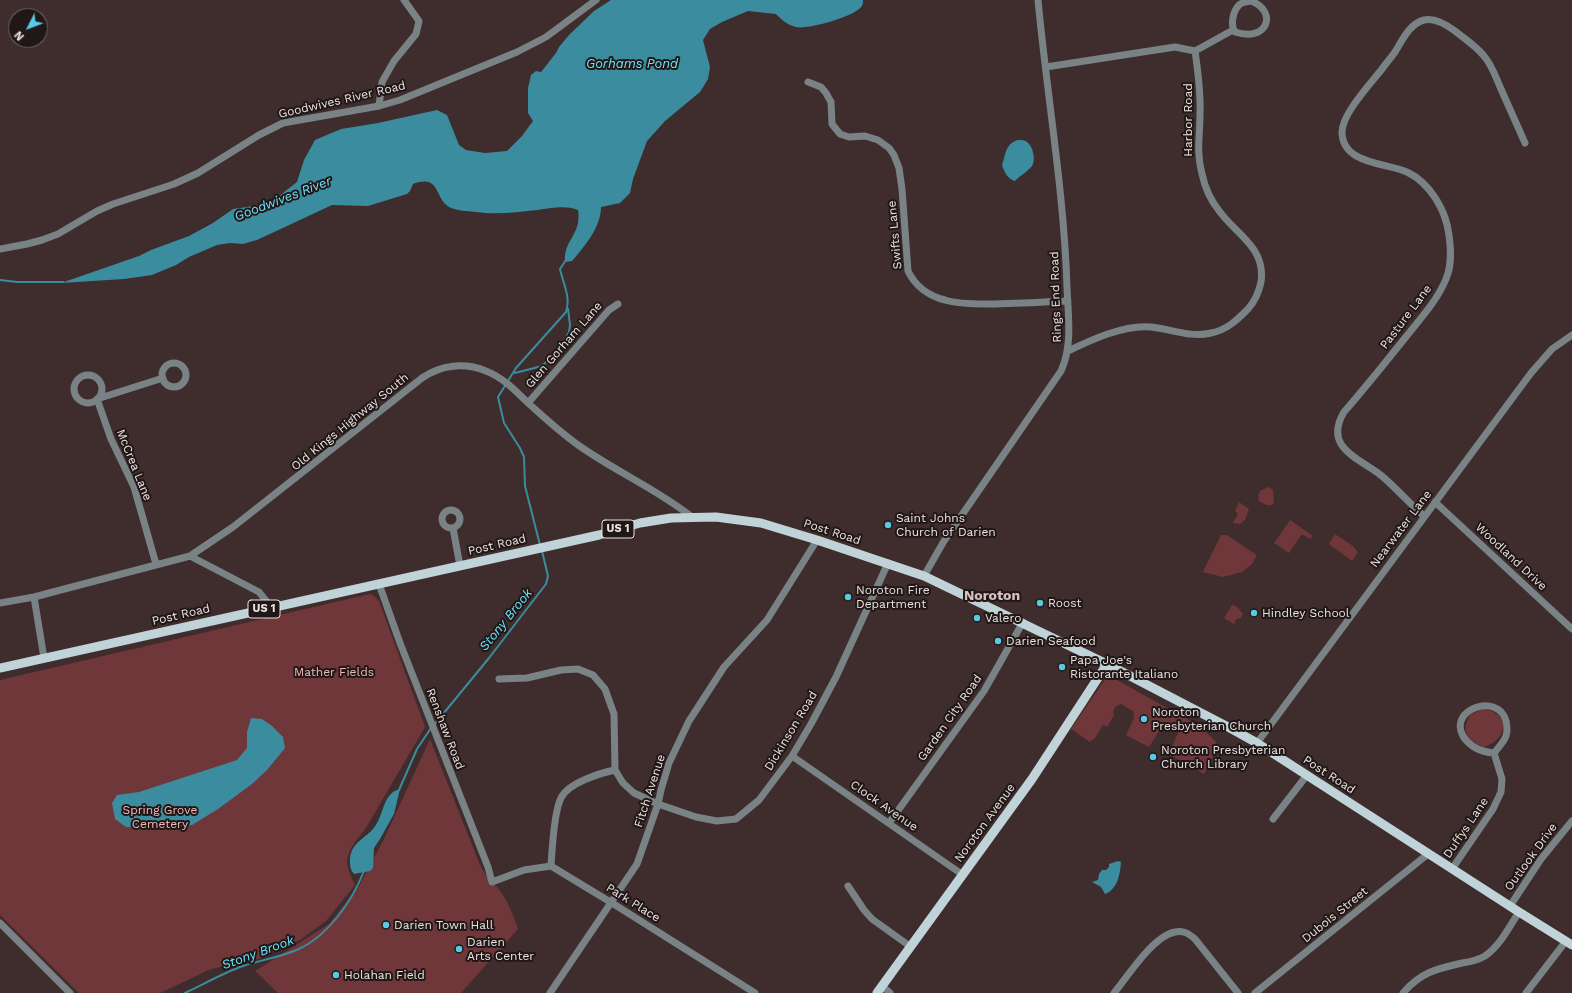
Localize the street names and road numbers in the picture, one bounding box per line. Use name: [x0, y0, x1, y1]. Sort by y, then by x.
street label: Goodwives River Road: [277, 78, 407, 122]
street label: Harbor Road: [1181, 83, 1195, 157]
street label: Swifts Lane: [885, 200, 905, 270]
street label: Rings End Road: [1047, 251, 1065, 343]
street label: Pasture Lane: [1377, 282, 1435, 352]
street label: Glen Gorham Lane: [523, 299, 605, 391]
street label: Old Kings Highway South: [288, 370, 412, 474]
street label: McCrea Lane: [113, 427, 155, 503]
street label: Nearwater Lane: [1367, 488, 1435, 570]
street label: Post Road: [802, 516, 862, 548]
road number: US 1: [602, 520, 634, 538]
street label: Woodland Drive: [1472, 520, 1550, 594]
street label: Post Road: [467, 531, 527, 559]
road number: US 1: [248, 600, 280, 618]
street label: Post Road: [151, 601, 211, 629]
street label: Garden City Road: [915, 672, 985, 764]
street label: Renshaw Road: [423, 686, 467, 772]
street label: Dickinson Road: [762, 689, 820, 773]
street label: Fitch Avenue: [631, 753, 669, 829]
street label: Post Road: [1300, 753, 1358, 797]
street label: Clock Avenue: [847, 777, 921, 835]
street label: Noroton Avenue: [952, 781, 1018, 865]
street label: Duffys Lane: [1440, 795, 1492, 861]
street label: Outlook Drive: [1502, 820, 1560, 894]
street label: Park Place: [603, 881, 663, 925]
street label: Dubois Street: [1299, 884, 1371, 946]

